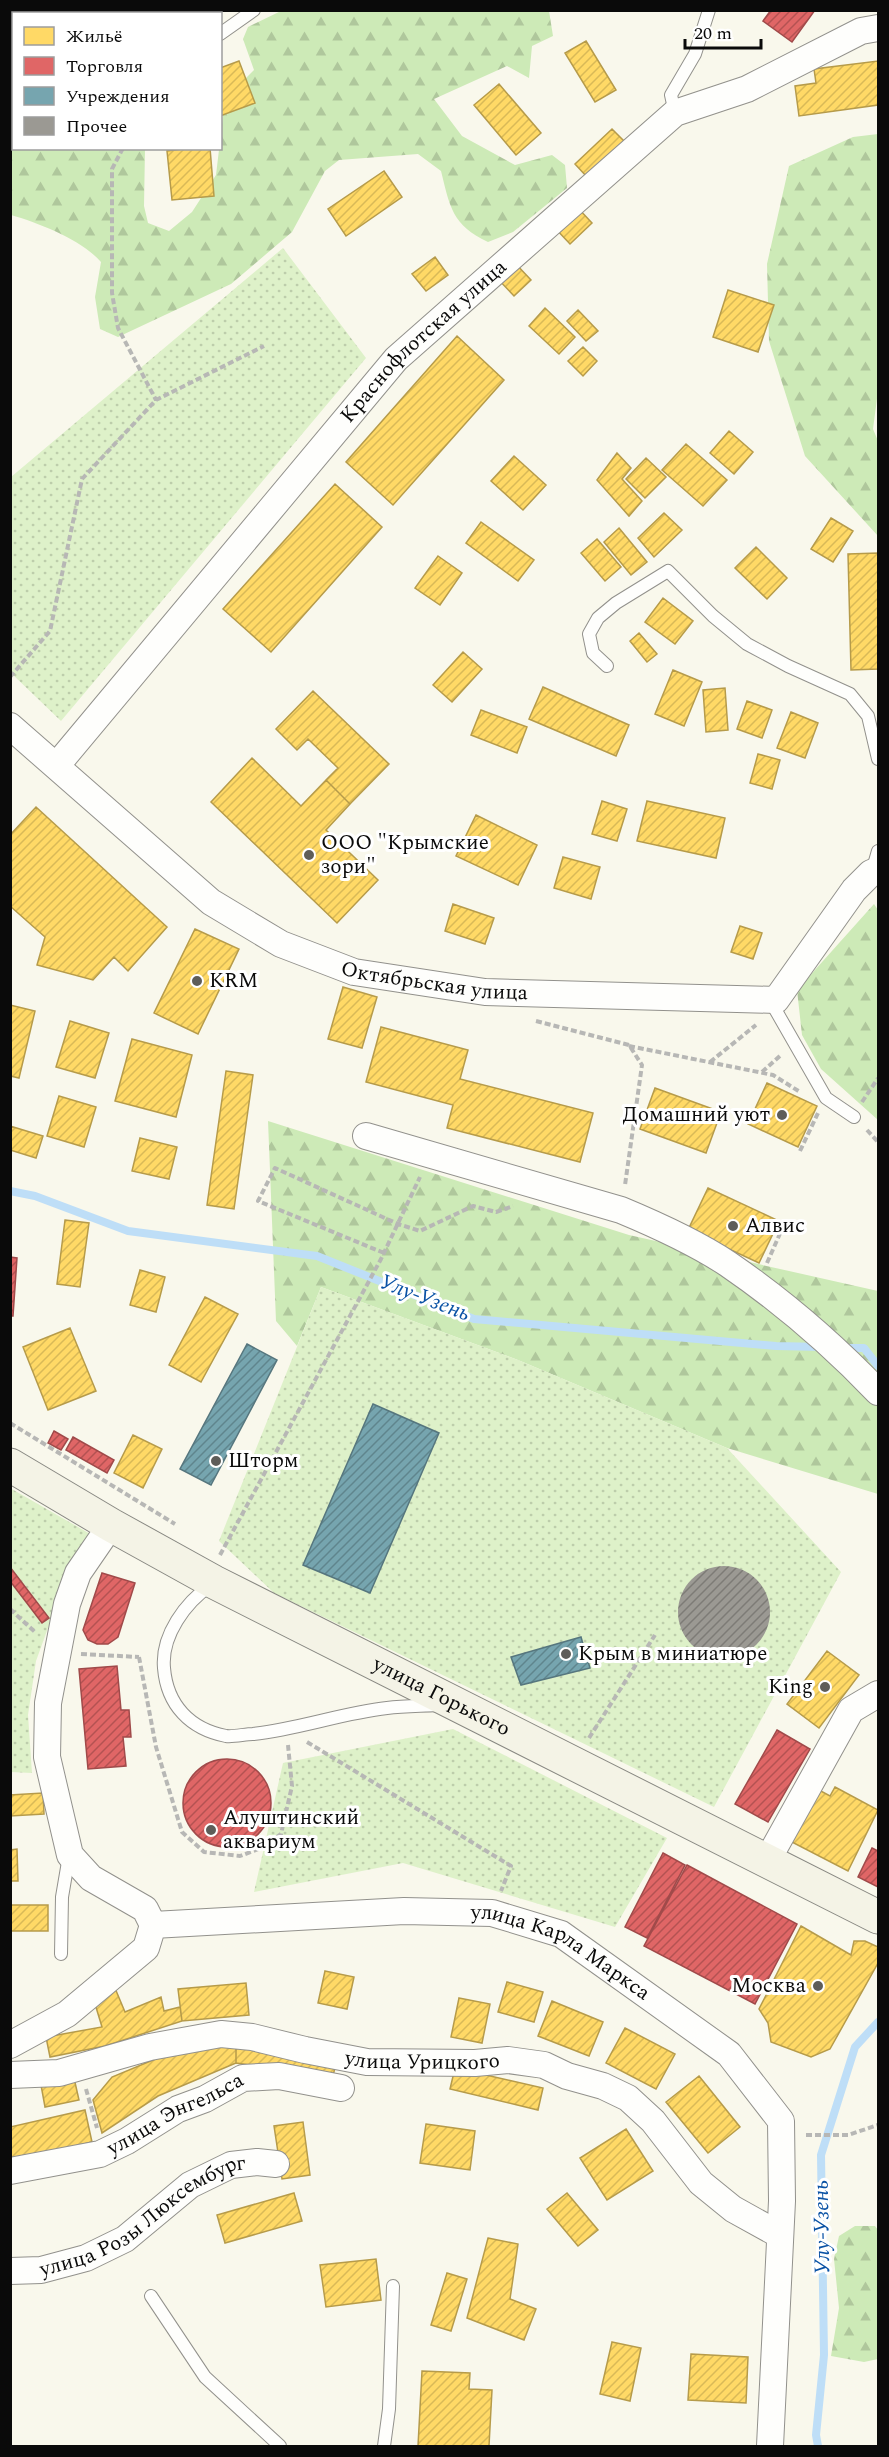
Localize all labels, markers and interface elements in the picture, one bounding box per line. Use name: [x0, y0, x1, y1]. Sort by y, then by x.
legend: [12, 12, 222, 150]
scale bar: [685, 12, 762, 50]
text: 20 m: [694, 20, 732, 47]
text: Жильё: [66, 23, 122, 50]
text: Торговля: [66, 53, 143, 80]
text: Учреждения: [66, 83, 170, 110]
text: Прочее: [66, 113, 127, 140]
street label: Краснофлотская улица: [333, 251, 515, 430]
place label: ООО "Крымские зори": [321, 827, 489, 883]
marker: ООО "Крымские зори": [302, 848, 316, 862]
street label: Октябрьская улица: [336, 952, 529, 1009]
place label: KRM: [209, 965, 258, 997]
marker: KRM: [190, 974, 204, 988]
place label: Домашний уют: [622, 1099, 770, 1131]
marker: Домашний уют: [775, 1108, 789, 1122]
place label: Алвис: [745, 1210, 805, 1242]
marker: Алвис: [726, 1219, 740, 1233]
water label: Улу-Узень: [375, 1266, 475, 1330]
place label: Шторм: [228, 1445, 299, 1477]
marker: Шторм: [209, 1454, 223, 1468]
place label: Крым в миниатюре: [578, 1638, 767, 1670]
marker: Крым в миниатюре: [559, 1647, 573, 1661]
street label: улица Горького: [366, 1648, 516, 1745]
place label: King: [768, 1671, 813, 1703]
marker: King: [818, 1680, 832, 1694]
place label: Алуштинский аквариум: [223, 1802, 359, 1858]
marker: Алуштинский аквариум: [204, 1823, 218, 1837]
street label: улица Карла Маркса: [470, 1897, 657, 2009]
place label: Москва: [731, 1970, 807, 2002]
marker: Москва: [811, 1979, 825, 1993]
street label: улица Урицкого: [341, 2042, 501, 2079]
street label: улица Энгельса: [101, 2064, 250, 2165]
street label: улица Розы Люксембург: [35, 2147, 248, 2286]
water label: Улу-Узень: [805, 2179, 839, 2275]

